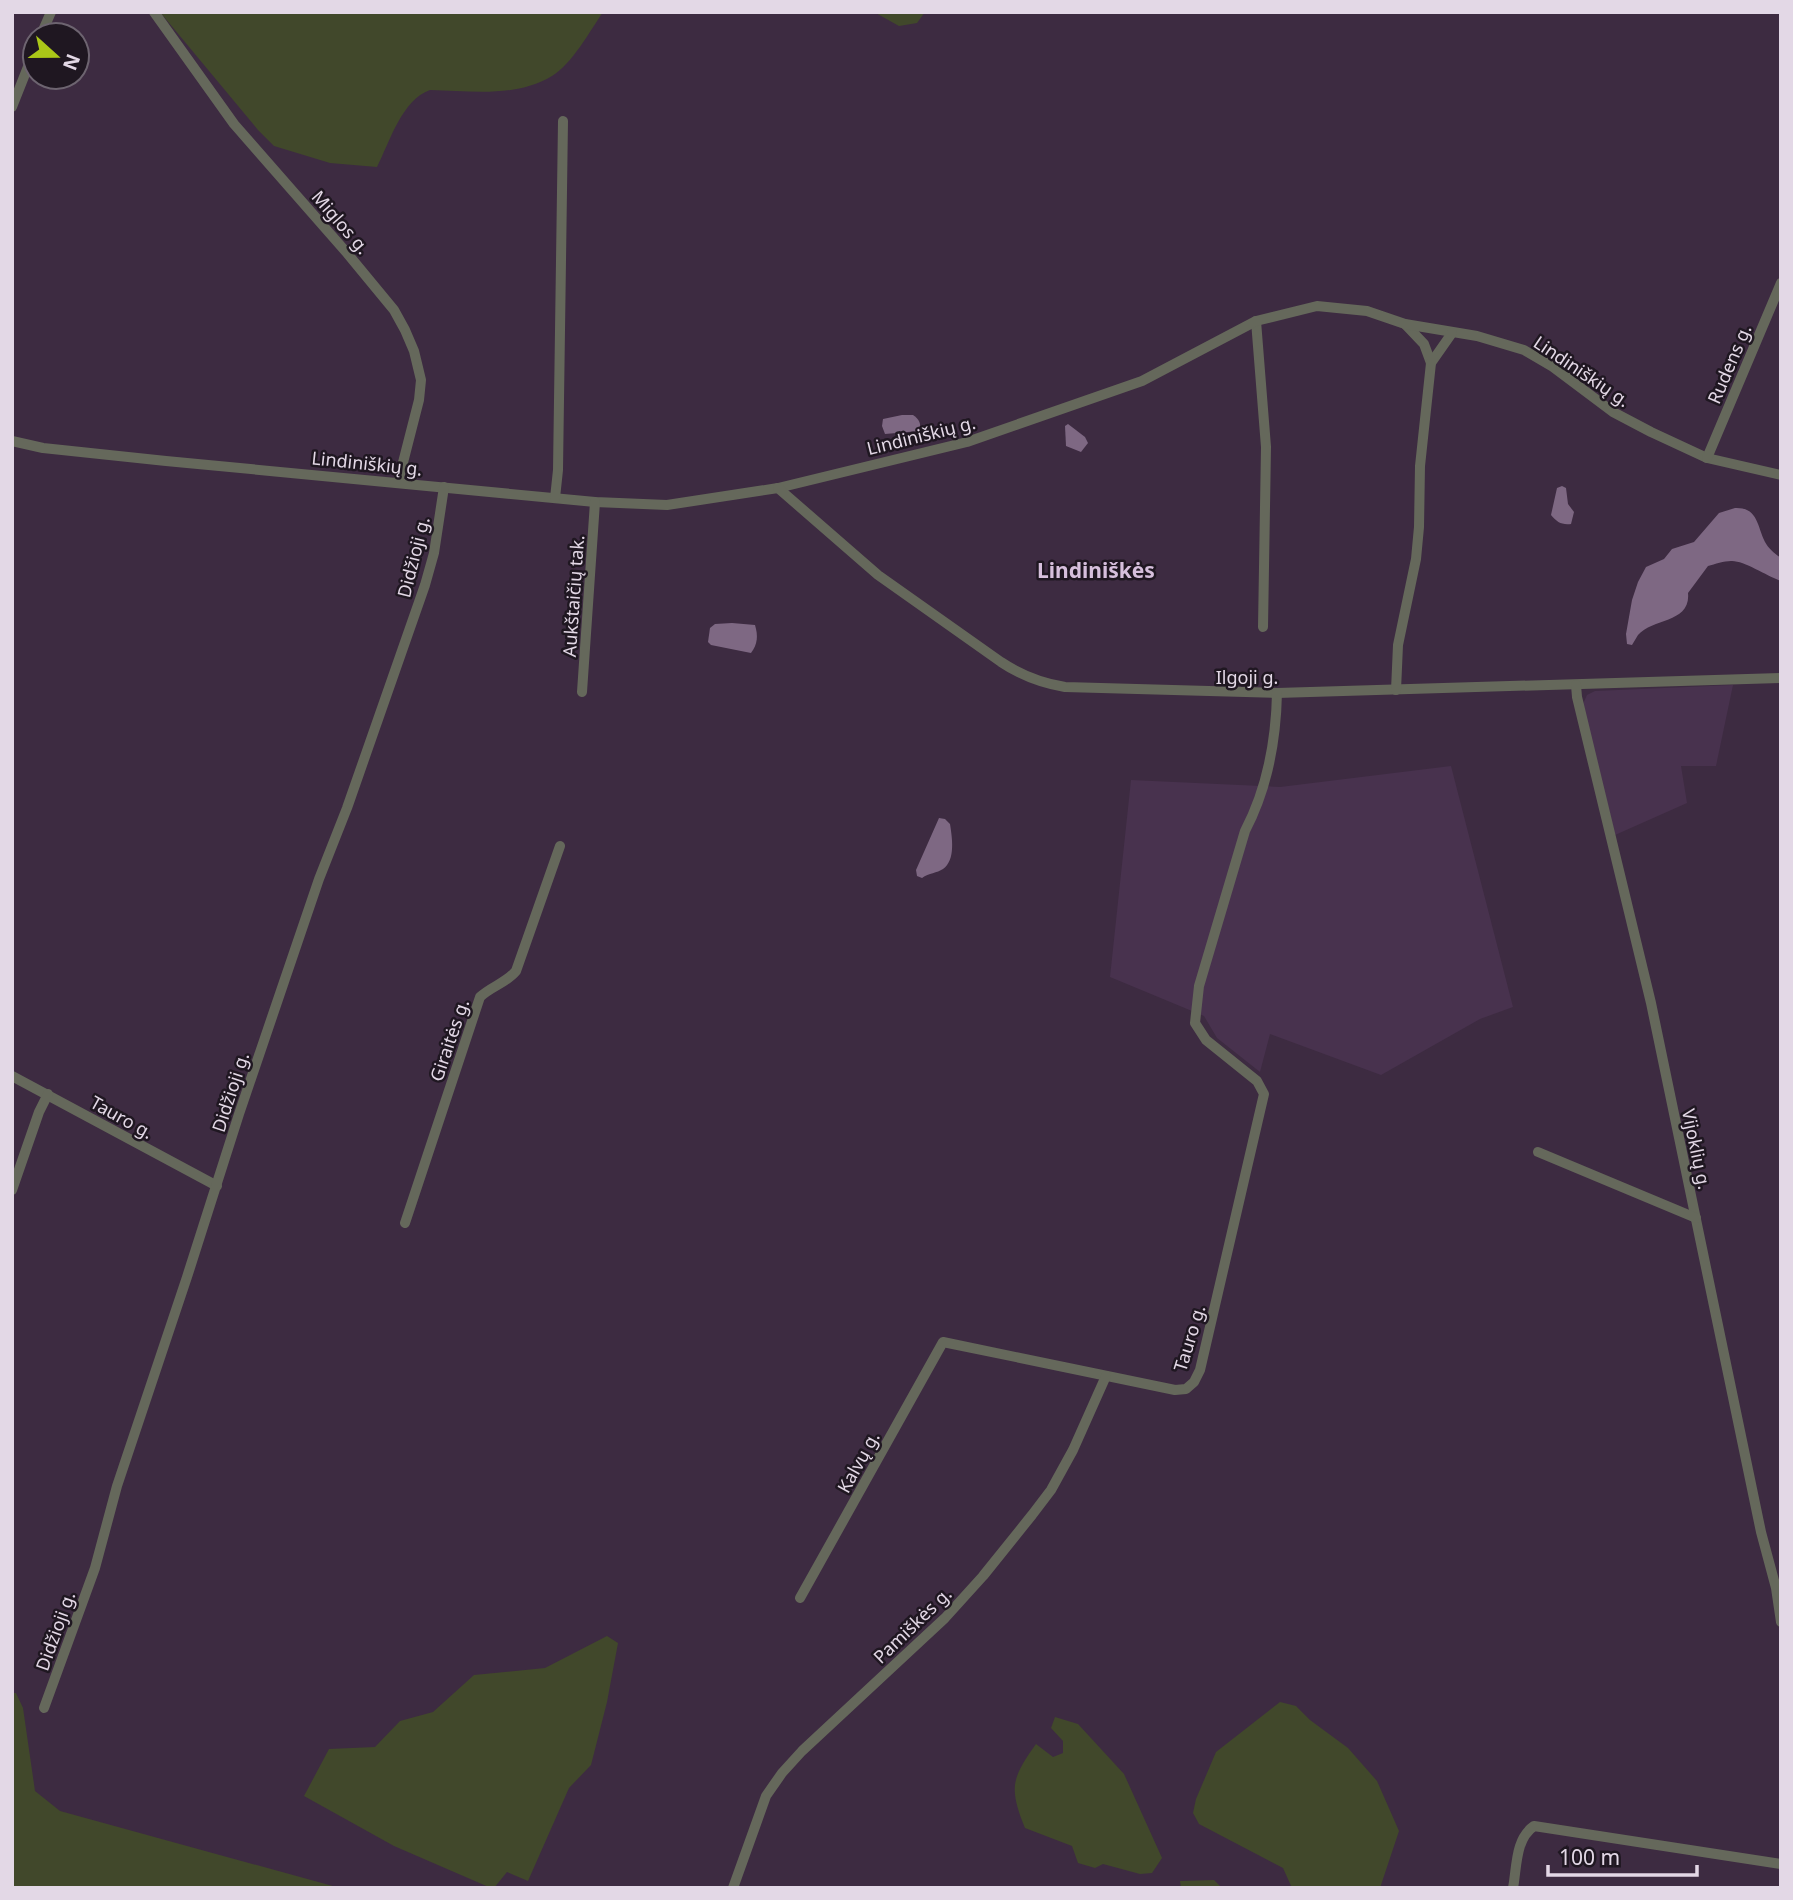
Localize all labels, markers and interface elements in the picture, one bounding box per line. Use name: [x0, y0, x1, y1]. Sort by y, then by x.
north arrow: [21, 21, 91, 91]
text: N: [57, 50, 87, 74]
street label: Miglos g.: [307, 185, 375, 259]
street label: Rudens g.: [1702, 321, 1756, 407]
street label: Lindiniškių g.: [1529, 330, 1635, 412]
street label: Lindiniškių g.: [864, 410, 978, 460]
street label: Lindiniškių g.: [310, 445, 424, 481]
street label: Didžioji g.: [391, 514, 435, 600]
street label: Aukštaičių tak.: [557, 534, 589, 658]
district label: Lindiniškės: [1037, 556, 1155, 584]
street label: Ilgoji g.: [1216, 665, 1278, 689]
street label: Giraitės g.: [424, 996, 474, 1084]
street label: Didžioji g.: [206, 1049, 254, 1135]
street label: Tauro g.: [86, 1090, 158, 1144]
street label: Vijoklių g.: [1677, 1107, 1717, 1191]
street label: Tauro g.: [1168, 1302, 1210, 1374]
street label: Kalvų g.: [831, 1427, 885, 1497]
street label: Pamiškės g.: [868, 1582, 956, 1668]
street label: Didžioji g.: [30, 1588, 80, 1674]
scale bar: [1548, 1834, 1697, 1878]
text: 100 m: [1559, 1843, 1620, 1871]

